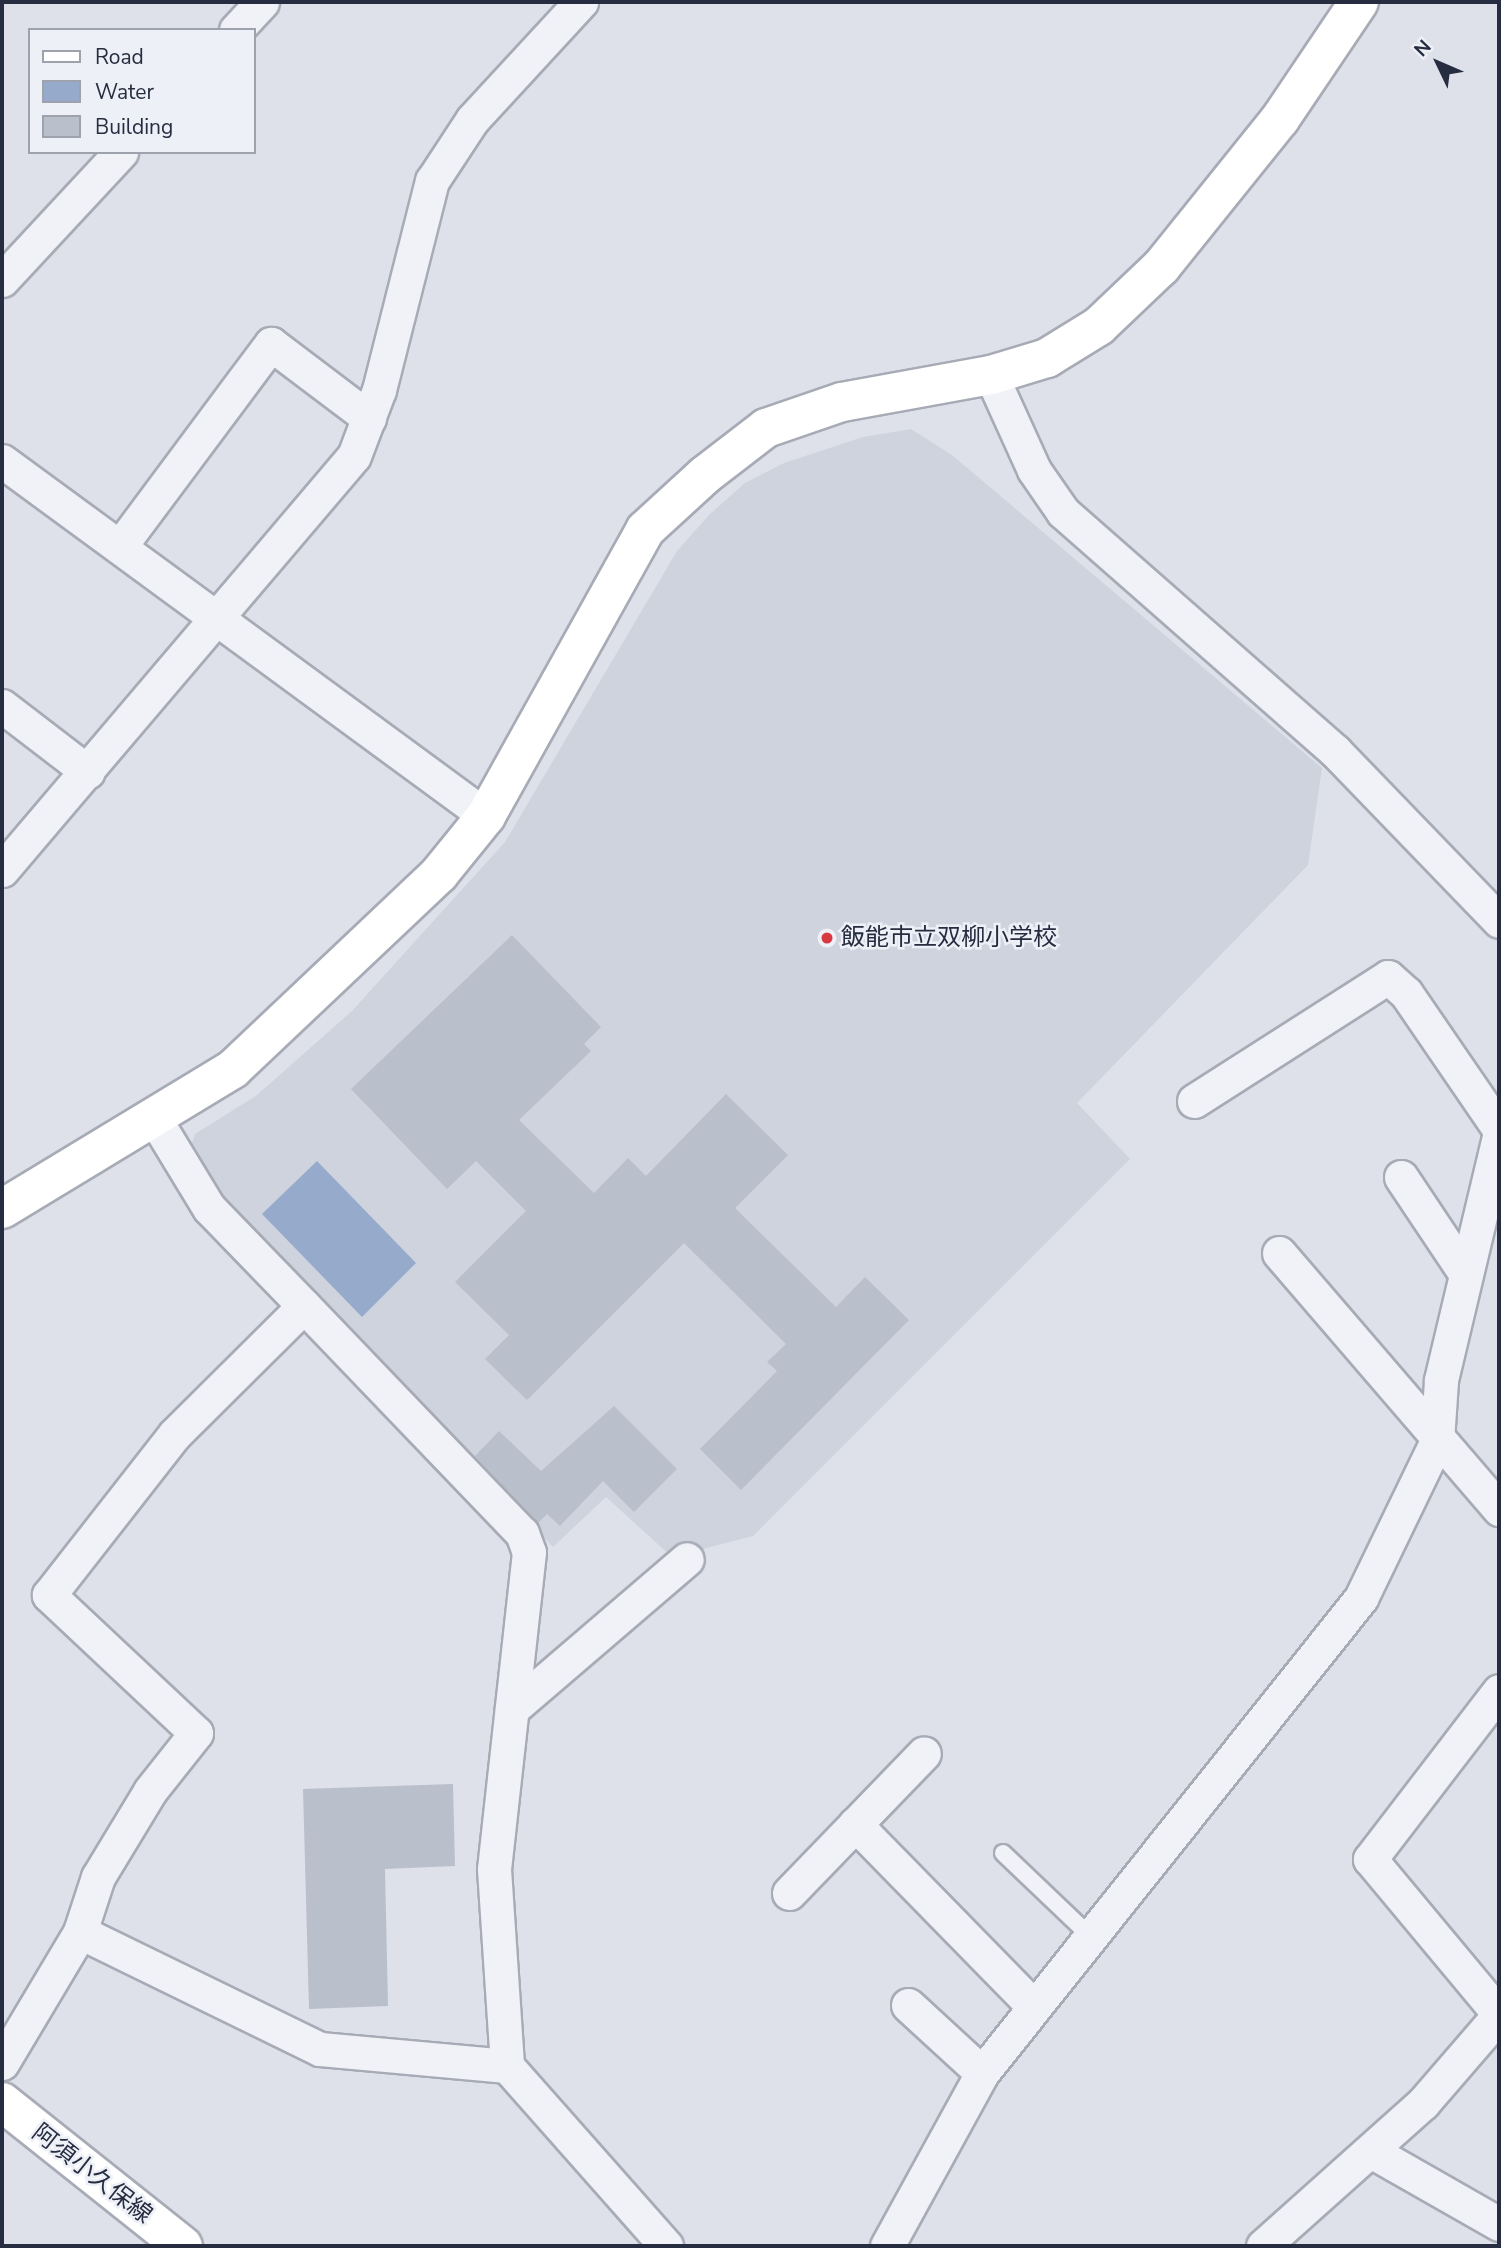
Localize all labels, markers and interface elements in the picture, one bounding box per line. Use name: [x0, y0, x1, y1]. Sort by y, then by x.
legend: [28, 28, 256, 154]
north arrow: [1403, 28, 1473, 98]
text: N: [1409, 34, 1437, 63]
text: Road: [95, 43, 144, 71]
text: Water: [95, 78, 154, 106]
text: Building: [95, 113, 173, 141]
place label: 飯能市立双柳小学校: [841, 924, 1057, 952]
marker: 飯能市立双柳小学校: [819, 930, 835, 946]
street label: 阿須小久保線: [26, 2118, 158, 2230]

